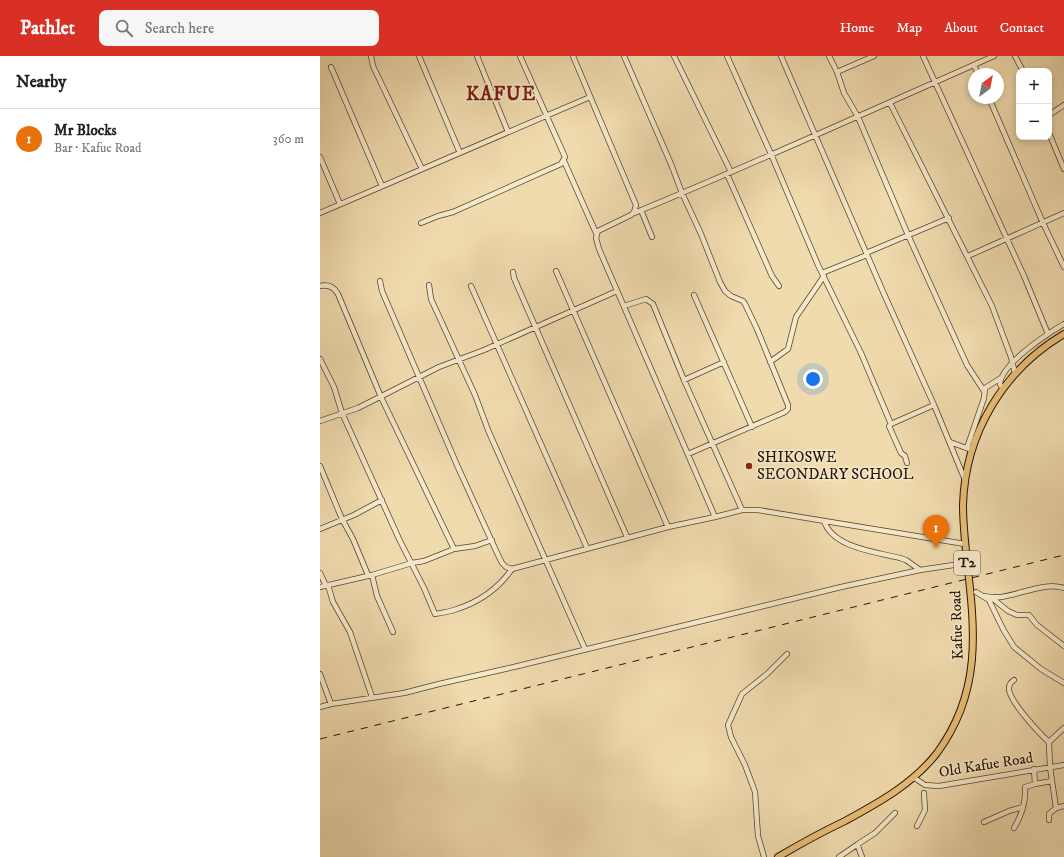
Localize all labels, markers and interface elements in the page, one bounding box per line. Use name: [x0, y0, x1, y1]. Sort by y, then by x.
search box: [99, 10, 379, 46]
text: Pathlet: [20, 17, 75, 40]
icon: search: [113, 17, 135, 39]
text: Search here: [145, 19, 214, 38]
text: Home: [840, 19, 874, 37]
text: Map: [896, 19, 922, 37]
text: About: [944, 19, 978, 37]
text: Contact: [1000, 19, 1044, 37]
north arrow: [968, 68, 1004, 104]
map controls: [1016, 68, 1052, 140]
button: +: [1016, 68, 1052, 104]
text: Nearby: [16, 71, 66, 93]
district label: KAFUE: [466, 83, 536, 106]
button: −: [1016, 104, 1052, 140]
text: Mr Blocks: [54, 121, 117, 140]
text: 1: [27, 131, 31, 147]
text: 360 m: [273, 131, 304, 147]
text: Bar · Kafue Road: [54, 140, 141, 156]
your location: [803, 369, 823, 389]
place label: SHIKOSWE SECONDARY SCHOOL: [757, 448, 914, 484]
marker: SHIKOSWE SECONDARY SCHOOL: [744, 461, 754, 471]
pin: 1: [923, 515, 949, 548]
road number: T2: [954, 551, 980, 575]
street label: Kafue Road: [946, 589, 968, 660]
street label: Old Kafue Road: [938, 748, 1035, 782]

